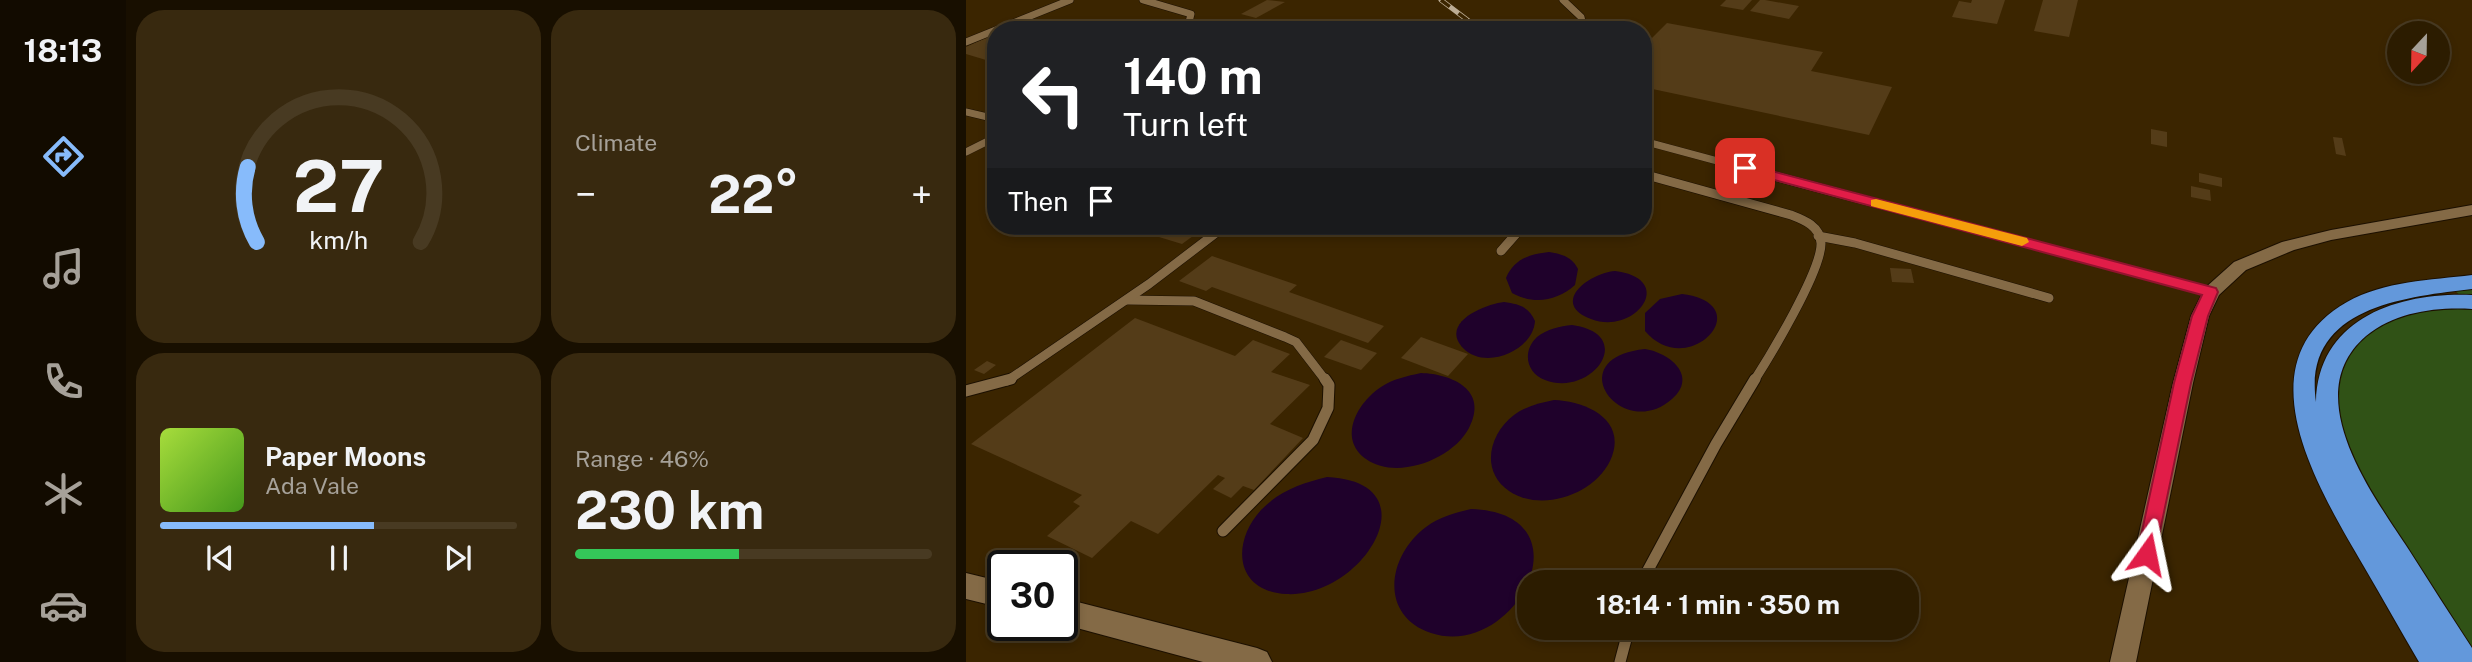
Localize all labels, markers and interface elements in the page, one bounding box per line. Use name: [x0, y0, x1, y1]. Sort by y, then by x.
north arrow: [2387, 21, 2450, 84]
map controls: [2387, 21, 2450, 84]
text: 18:13: [24, 32, 102, 69]
text: 140 m: [1123, 47, 1263, 105]
icon: left: [1008, 49, 1099, 140]
text: Turn left: [1123, 106, 1248, 143]
text: Climate: [575, 129, 657, 156]
icon: directions: [39, 132, 88, 181]
pin: [1715, 138, 1775, 198]
text: 27: [293, 144, 384, 229]
icon: arrive: [1726, 149, 1764, 187]
text: 22°: [708, 164, 799, 225]
text: −: [575, 172, 596, 217]
text: +: [911, 172, 932, 217]
icon: arrive: [1082, 182, 1120, 220]
text: Then: [1008, 186, 1068, 217]
text: km/h: [309, 225, 368, 255]
icon: music: [39, 244, 88, 293]
icon: phone: [39, 357, 88, 406]
text: Paper Moons: [265, 441, 426, 472]
text: Range · 46%: [575, 445, 709, 472]
icon: climate: [39, 469, 88, 518]
text: Ada Vale: [265, 472, 359, 499]
text: 230 km: [575, 480, 764, 541]
position arrow: [2110, 517, 2184, 591]
icon: previous: [201, 539, 239, 577]
icon: pause: [320, 539, 358, 577]
icon: next: [439, 539, 477, 577]
speed limit sign: 30: [987, 550, 1078, 641]
icon: car: [39, 581, 88, 630]
text: 18:14 · 1 min · 350 m: [1596, 589, 1840, 620]

